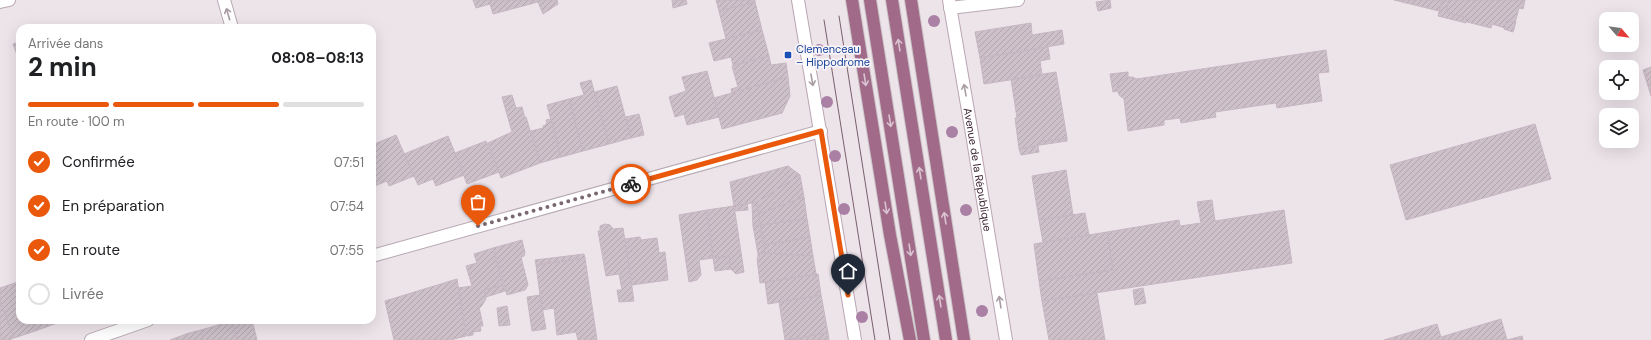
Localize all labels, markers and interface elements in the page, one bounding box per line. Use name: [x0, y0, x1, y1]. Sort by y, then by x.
one-way arrow: [224, 8, 231, 21]
north arrow: [1599, 12, 1639, 52]
map controls: [1599, 12, 1639, 148]
text: Arrivée dans: [28, 35, 103, 52]
one-way arrow: [895, 39, 903, 52]
place label: Clemenceau – Hippodrome: [796, 42, 870, 69]
text: 08:08–08:13: [271, 48, 364, 68]
text: 2 min: [28, 50, 97, 84]
marker: Clemenceau – Hippodrome: [783, 50, 793, 60]
button: locate: [1599, 60, 1639, 100]
one-way arrow: [809, 73, 817, 86]
one-way arrow: [862, 73, 870, 86]
one-way arrow: [961, 84, 969, 97]
street label: Avenue de la République: [961, 107, 995, 232]
button: layers: [1599, 108, 1639, 148]
text: En route · 100 m: [28, 113, 125, 130]
one-way arrow: [886, 115, 894, 128]
icon: check: [28, 151, 50, 173]
text: Confirmée: [62, 152, 135, 172]
text: 07:51: [334, 154, 364, 171]
courier: [611, 164, 651, 204]
one-way arrow: [916, 167, 924, 180]
icon: bike: [620, 173, 642, 195]
pin: [461, 185, 495, 226]
icon: bag: [467, 191, 489, 213]
icon: check: [28, 195, 50, 217]
text: En préparation: [62, 196, 164, 216]
text: 07:54: [330, 198, 364, 215]
one-way arrow: [882, 201, 890, 214]
one-way arrow: [941, 212, 949, 225]
icon: check: [28, 239, 50, 261]
text: En route: [62, 240, 120, 260]
text: 07:55: [330, 242, 364, 259]
one-way arrow: [906, 243, 914, 256]
pin: [831, 254, 865, 295]
icon: home: [837, 260, 859, 282]
text: Livrée: [62, 284, 104, 304]
one-way arrow: [936, 295, 944, 308]
one-way arrow: [995, 295, 1003, 308]

